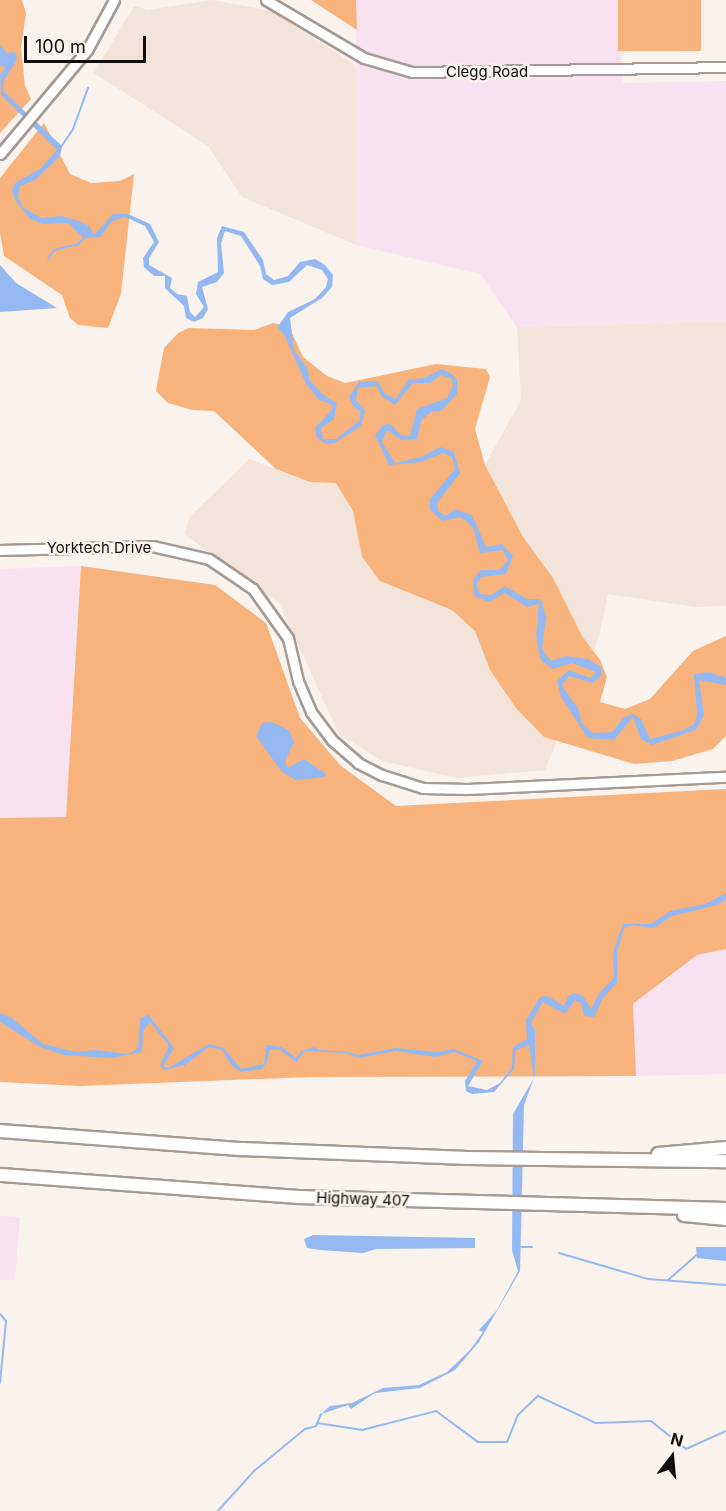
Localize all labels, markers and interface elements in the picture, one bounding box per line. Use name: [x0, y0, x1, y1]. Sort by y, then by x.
scale bar: [27, 24, 148, 62]
text: 100 m: [35, 36, 86, 57]
street label: Clegg Road: [446, 63, 528, 81]
street label: Yorktech Drive: [47, 539, 151, 557]
street label: Highway 407: [316, 1188, 410, 1210]
north arrow: [642, 1427, 702, 1487]
text: N: [668, 1428, 686, 1451]

